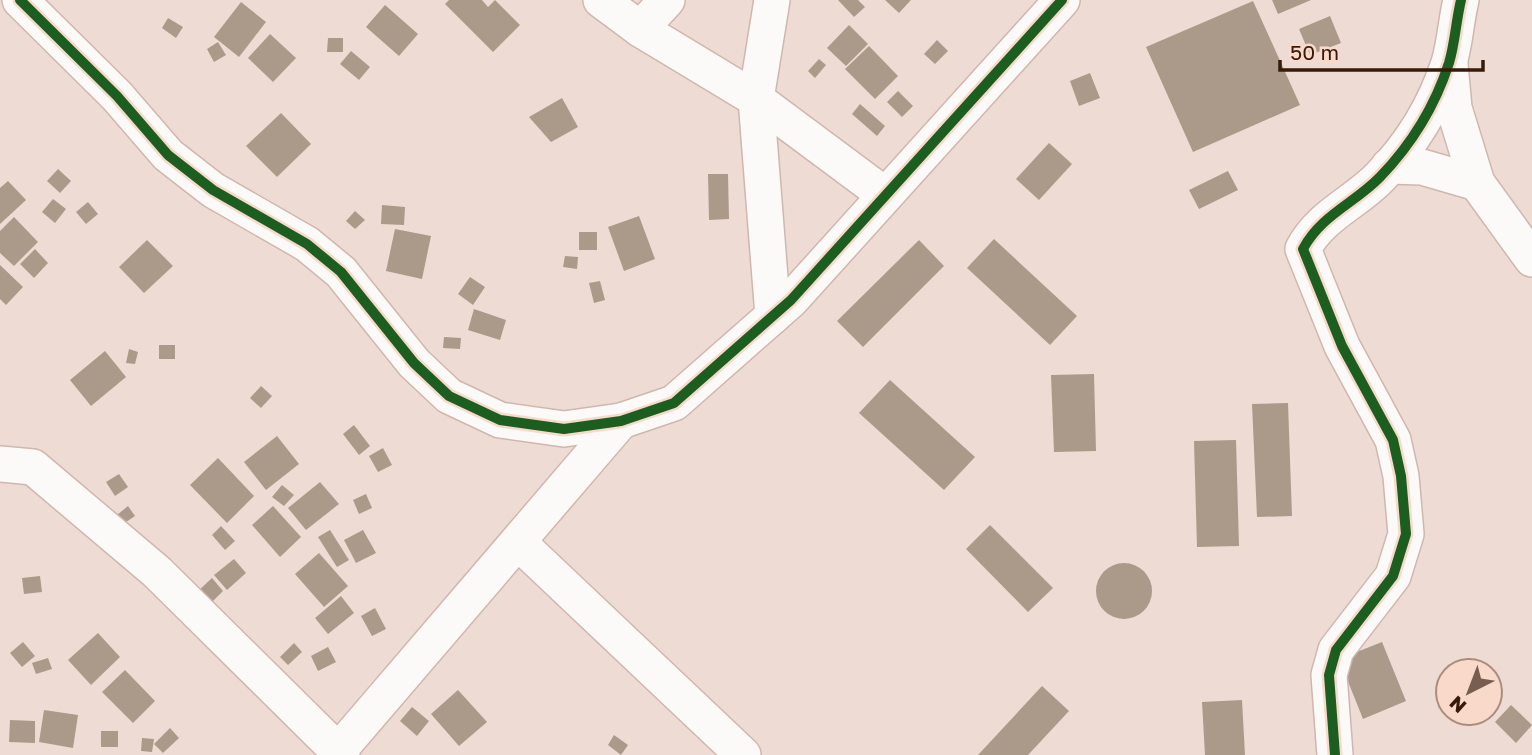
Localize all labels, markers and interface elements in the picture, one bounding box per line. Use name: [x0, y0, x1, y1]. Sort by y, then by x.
scale bar: [1280, 28, 1483, 72]
text: 50 m: [1290, 39, 1339, 65]
north arrow: [1434, 657, 1504, 727]
text: N: [1444, 692, 1470, 718]

